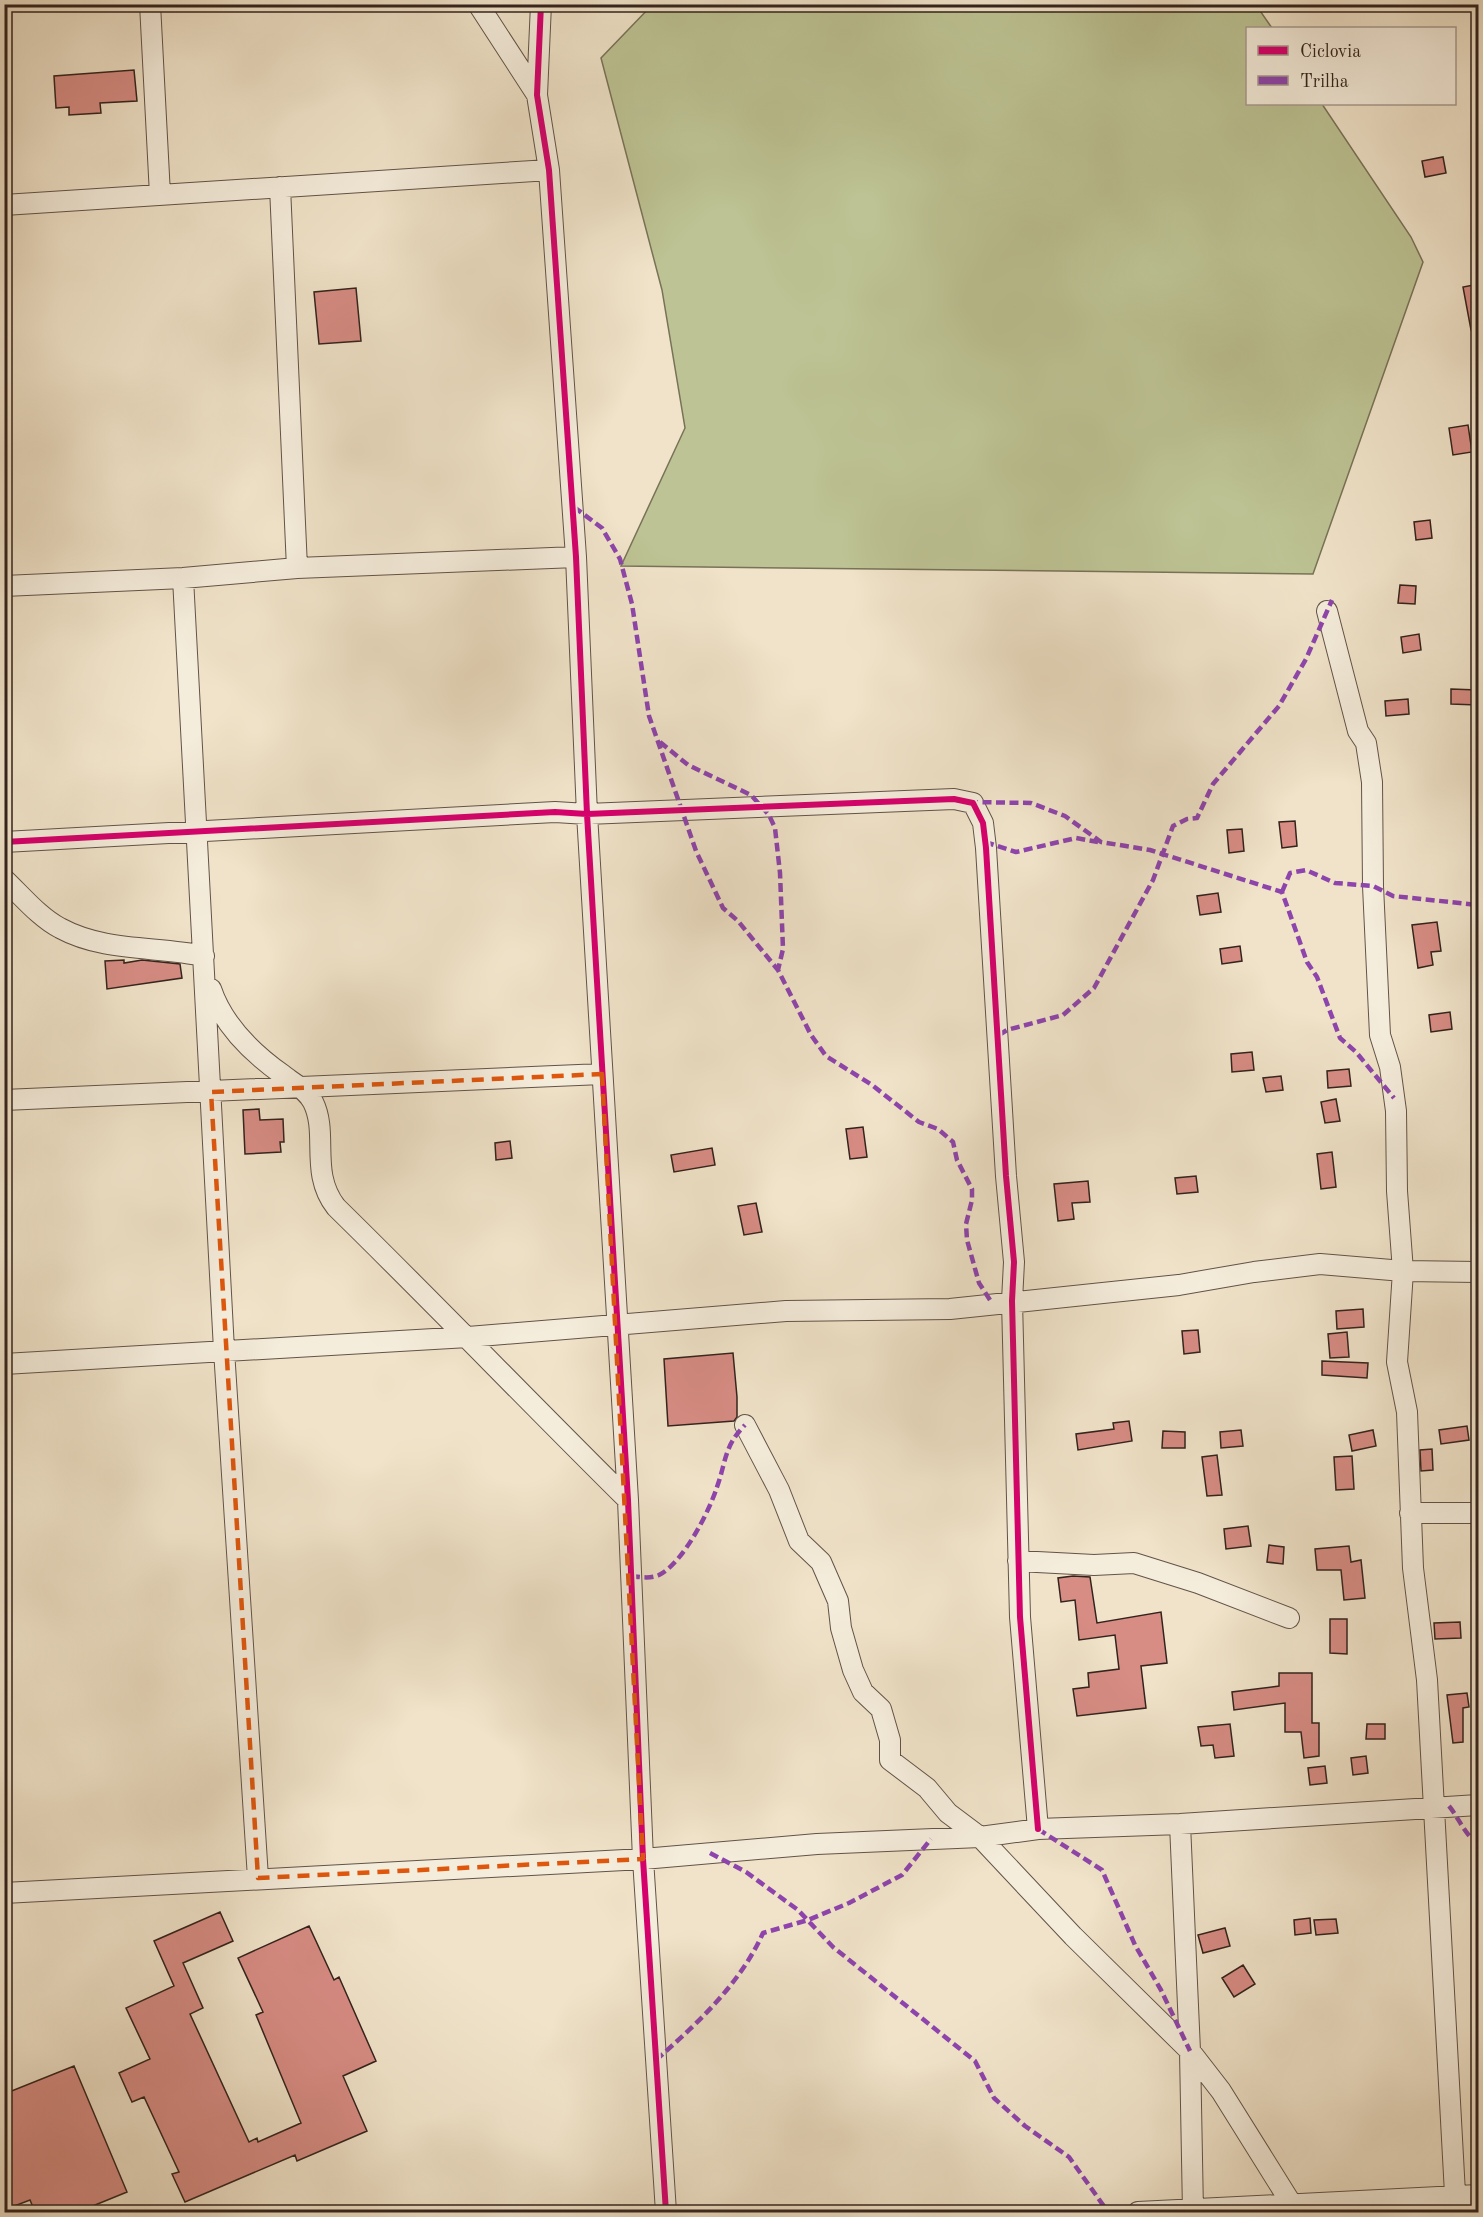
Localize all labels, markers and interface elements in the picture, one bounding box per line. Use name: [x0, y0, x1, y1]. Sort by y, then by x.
legend: [1246, 27, 1456, 105]
text: Ciclovia: [1300, 43, 1361, 61]
text: Trilha: [1300, 73, 1349, 91]

